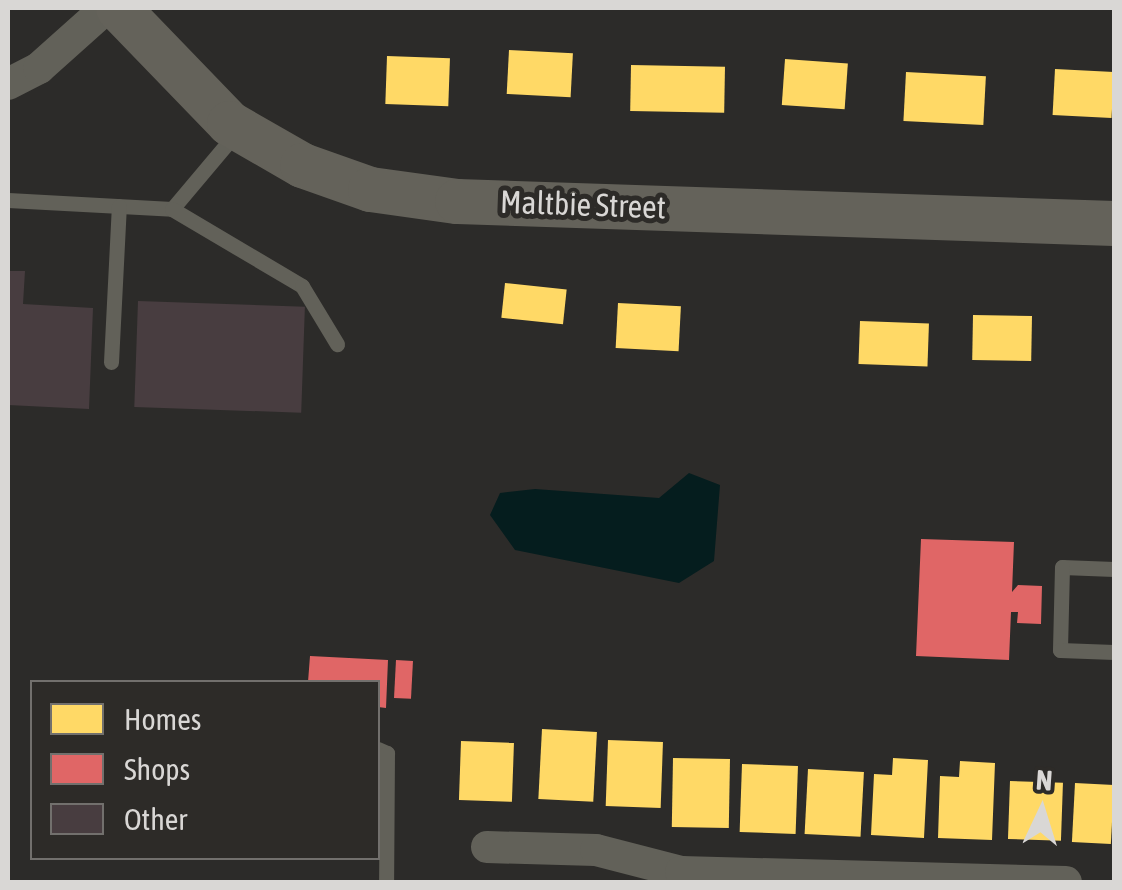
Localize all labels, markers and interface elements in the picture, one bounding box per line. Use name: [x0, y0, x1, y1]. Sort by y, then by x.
street label: Maltbie Street: [500, 183, 666, 227]
legend: [30, 680, 380, 860]
text: Homes: [124, 702, 201, 736]
text: Shops: [124, 752, 190, 786]
north arrow: [992, 760, 1092, 860]
text: N: [1035, 764, 1053, 797]
text: Other: [124, 802, 187, 836]

